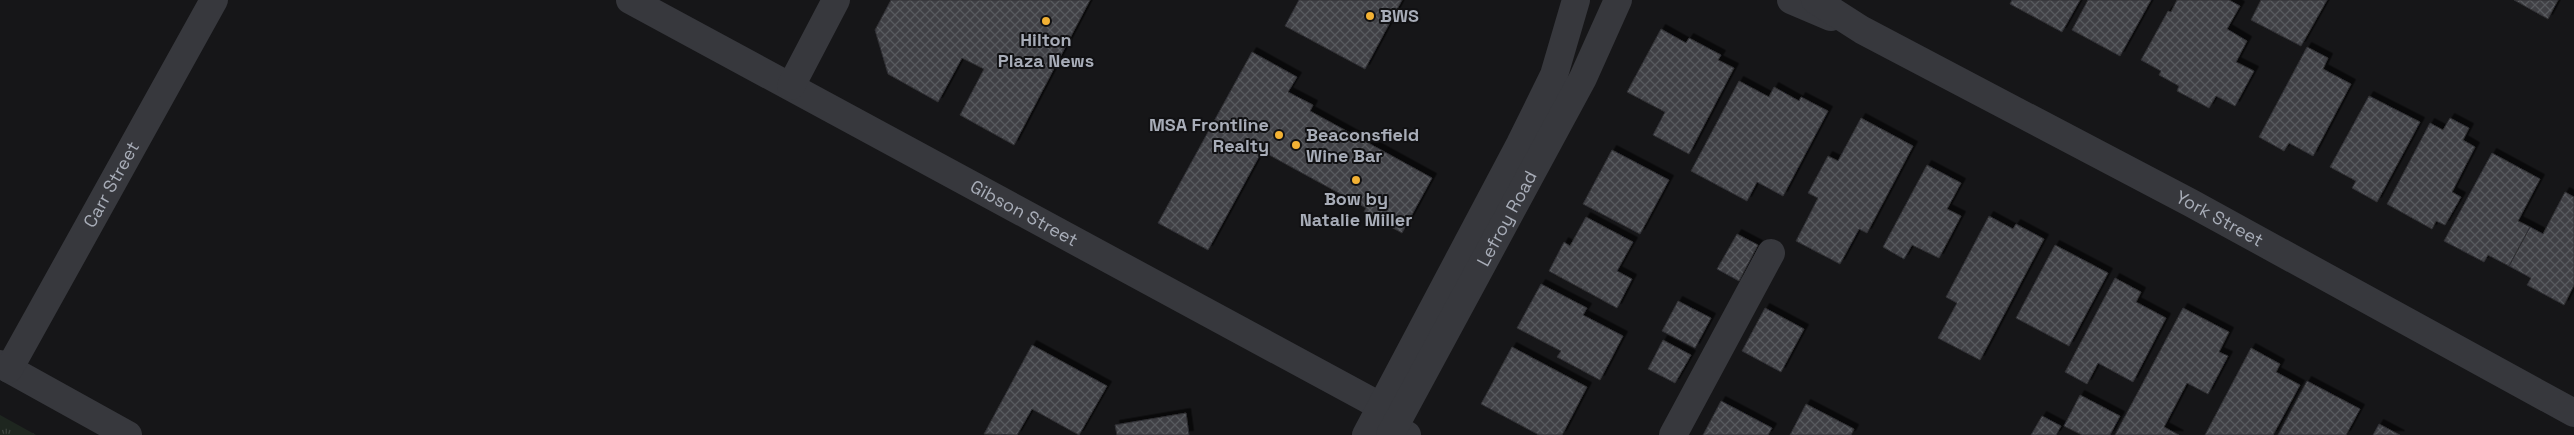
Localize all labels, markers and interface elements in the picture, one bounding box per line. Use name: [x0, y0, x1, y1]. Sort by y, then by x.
place label: BWS: [1380, 4, 1419, 27]
marker: BWS: [1364, 10, 1376, 22]
marker: Hilton Plaza News: [1040, 15, 1052, 27]
place label: Hilton Plaza News: [998, 28, 1094, 72]
place label: MSA Frontline Realty: [1149, 113, 1269, 157]
place label: Beaconsfield Wine Bar: [1306, 123, 1419, 167]
marker: MSA Frontline Realty: [1273, 129, 1285, 141]
street label: Carr Street: [78, 137, 144, 231]
marker: Beaconsfield Wine Bar: [1290, 139, 1302, 151]
street label: Lefroy Road: [1471, 166, 1542, 270]
street label: Gibson Street: [966, 174, 1082, 251]
marker: Bow by Natalie Miller: [1350, 174, 1362, 186]
street label: York Street: [2172, 185, 2268, 252]
place label: Bow by Natalie Miller: [1300, 187, 1412, 231]

